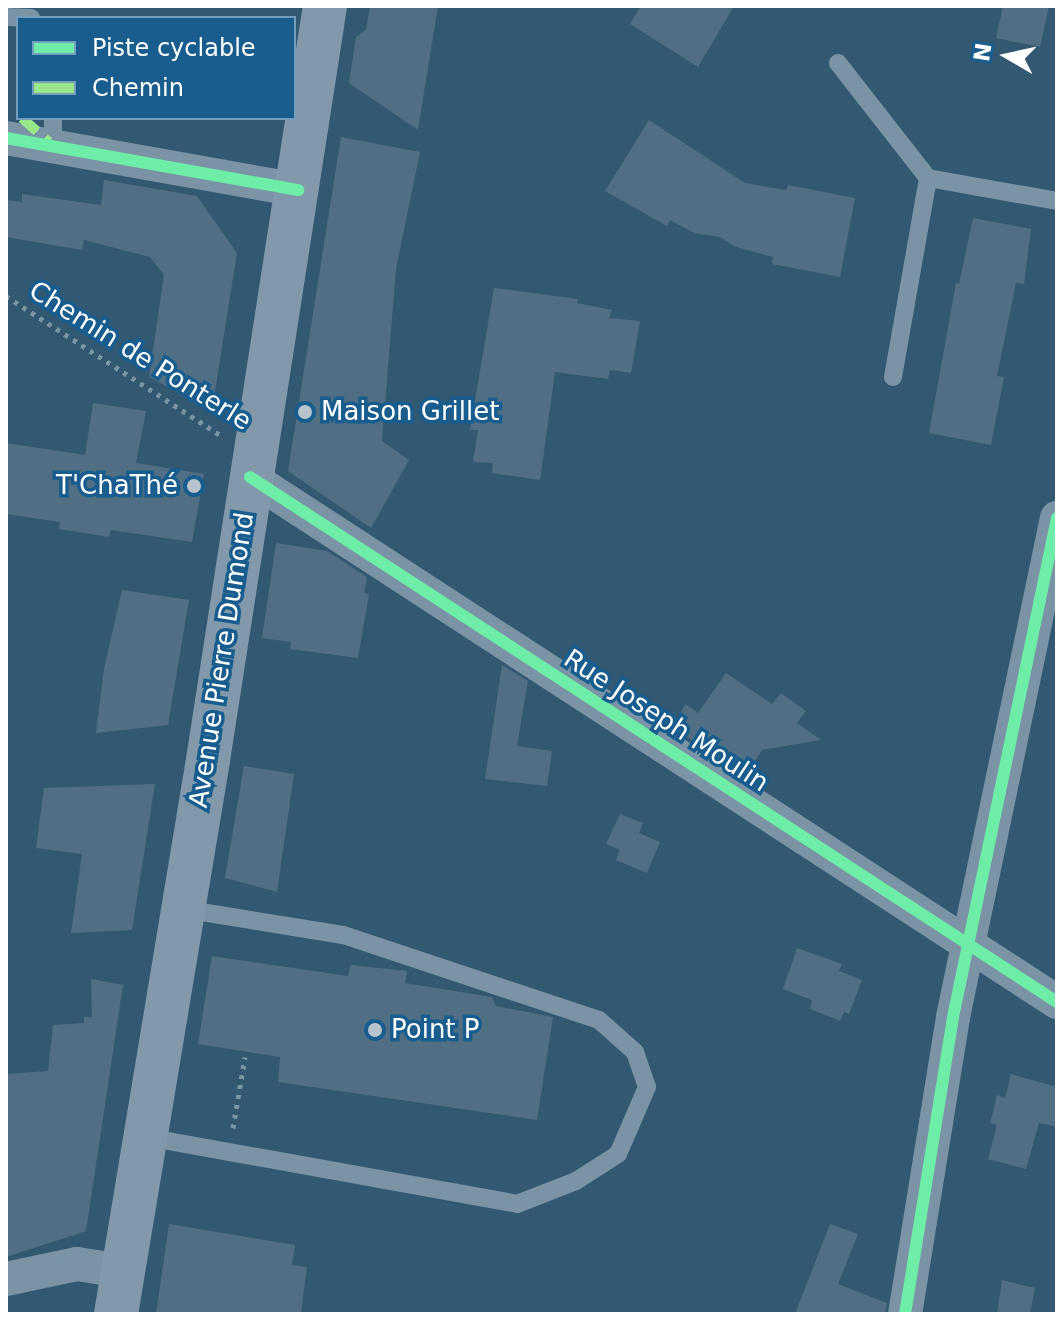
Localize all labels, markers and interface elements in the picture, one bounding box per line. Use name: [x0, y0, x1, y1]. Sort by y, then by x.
legend: [16, 16, 296, 120]
north arrow: [967, 16, 1047, 96]
text: Piste cyclable: [92, 34, 256, 62]
text: N: [969, 41, 997, 63]
text: Chemin: [92, 74, 184, 102]
street label: Chemin de Ponterle: [23, 275, 257, 437]
place label: Maison Grillet: [321, 396, 499, 428]
marker: Maison Grillet: [296, 403, 314, 421]
place label: T'ChaThé: [56, 470, 178, 502]
marker: T'ChaThé: [185, 477, 203, 495]
street label: Avenue Pierre Dumond: [183, 510, 261, 810]
street label: Rue Joseph Moulin: [558, 643, 774, 799]
place label: Point P: [391, 1014, 479, 1046]
marker: Point P: [366, 1021, 384, 1039]

